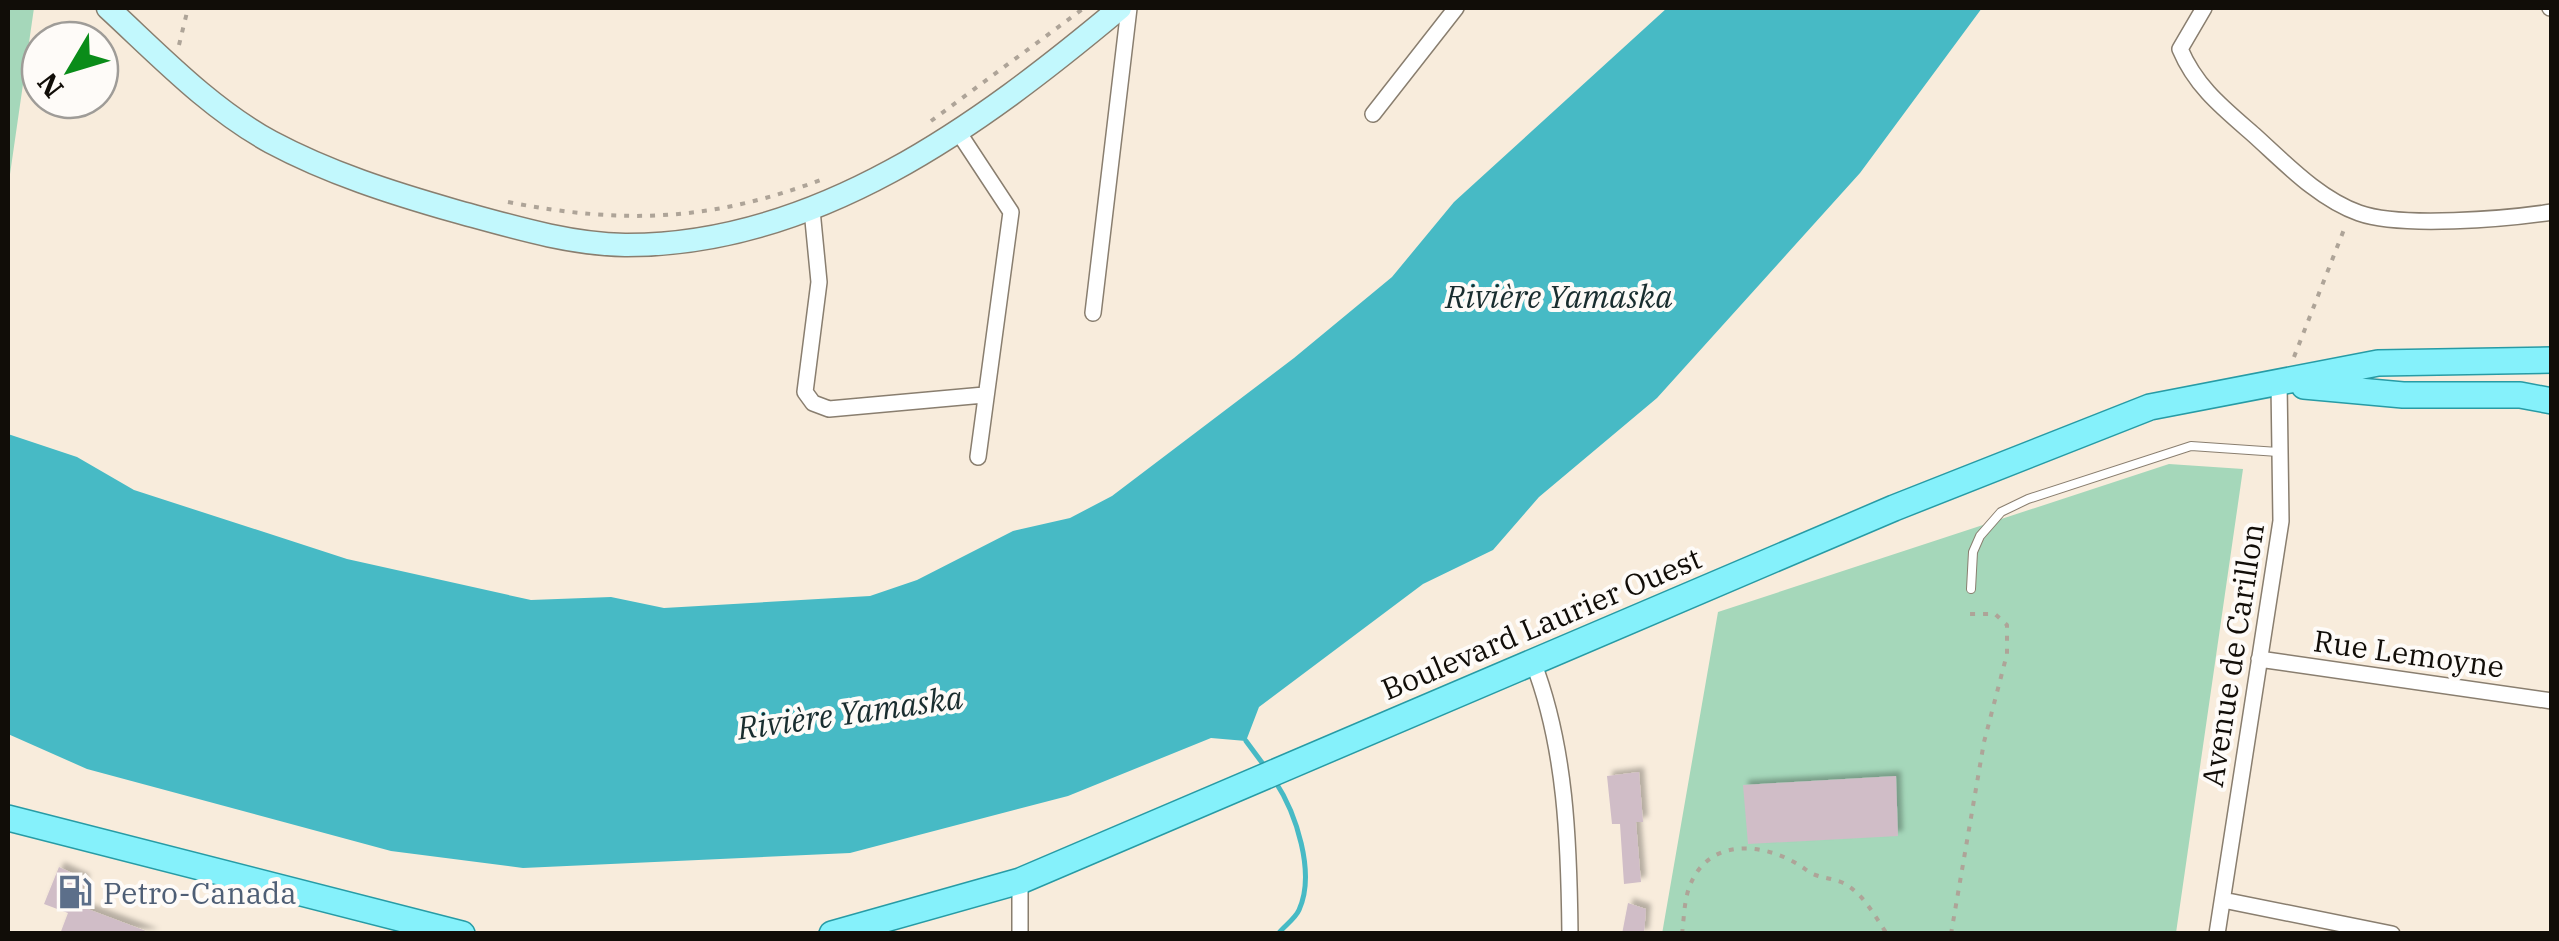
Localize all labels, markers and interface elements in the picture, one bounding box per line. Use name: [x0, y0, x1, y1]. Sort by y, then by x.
north arrow: [20, 20, 120, 120]
text: N: [29, 66, 71, 106]
water label: Rivière Yamaska: [1444, 275, 1673, 317]
street label: Avenue de Carillon: [2192, 521, 2272, 789]
street label: Boulevard Laurier Ouest: [1375, 538, 1707, 708]
street label: Rue Lemoyne: [2311, 620, 2507, 686]
water label: Rivière Yamaska: [733, 675, 966, 749]
fuel station icon: Petro-Canada: [56, 873, 94, 911]
place label: Petro-Canada: [103, 873, 297, 912]

